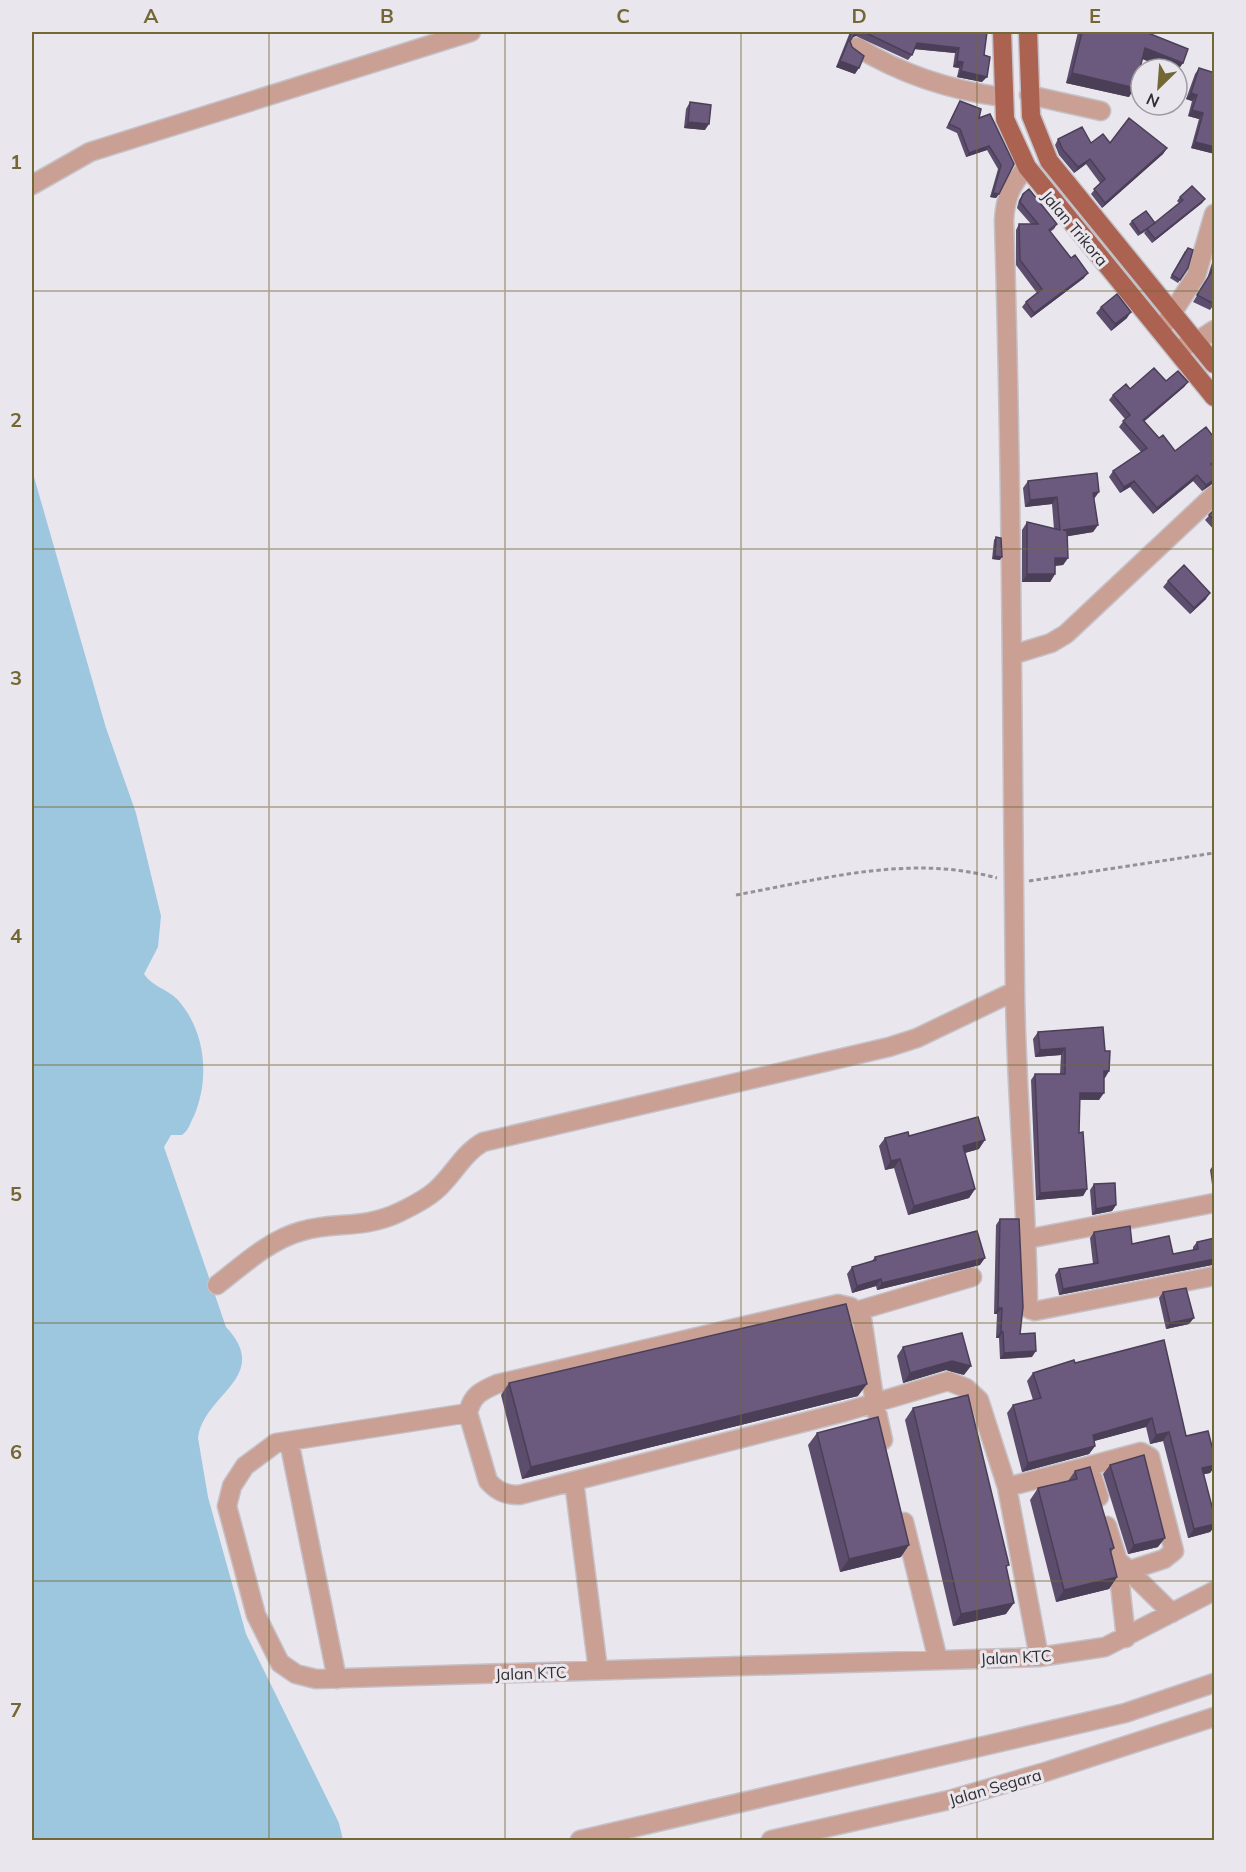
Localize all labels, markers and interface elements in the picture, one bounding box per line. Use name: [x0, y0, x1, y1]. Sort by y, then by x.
text: A: [144, 3, 159, 28]
text: B: [380, 3, 394, 28]
text: C: [616, 3, 630, 28]
text: D: [851, 3, 867, 28]
text: E: [1089, 3, 1101, 28]
north arrow: [1129, 57, 1189, 117]
text: N: [1143, 89, 1162, 112]
text: 1: [10, 149, 22, 174]
street label: Jalan Trikora: [1038, 186, 1112, 270]
text: 2: [10, 407, 22, 432]
text: 3: [10, 665, 22, 690]
text: 4: [10, 923, 22, 948]
text: 5: [10, 1181, 22, 1206]
text: 6: [10, 1439, 22, 1464]
street label: Jalan KTC: [980, 1645, 1052, 1669]
street label: Jalan KTC: [495, 1662, 567, 1684]
text: 7: [10, 1697, 22, 1722]
street label: Jalan Segara: [947, 1764, 1043, 1810]

